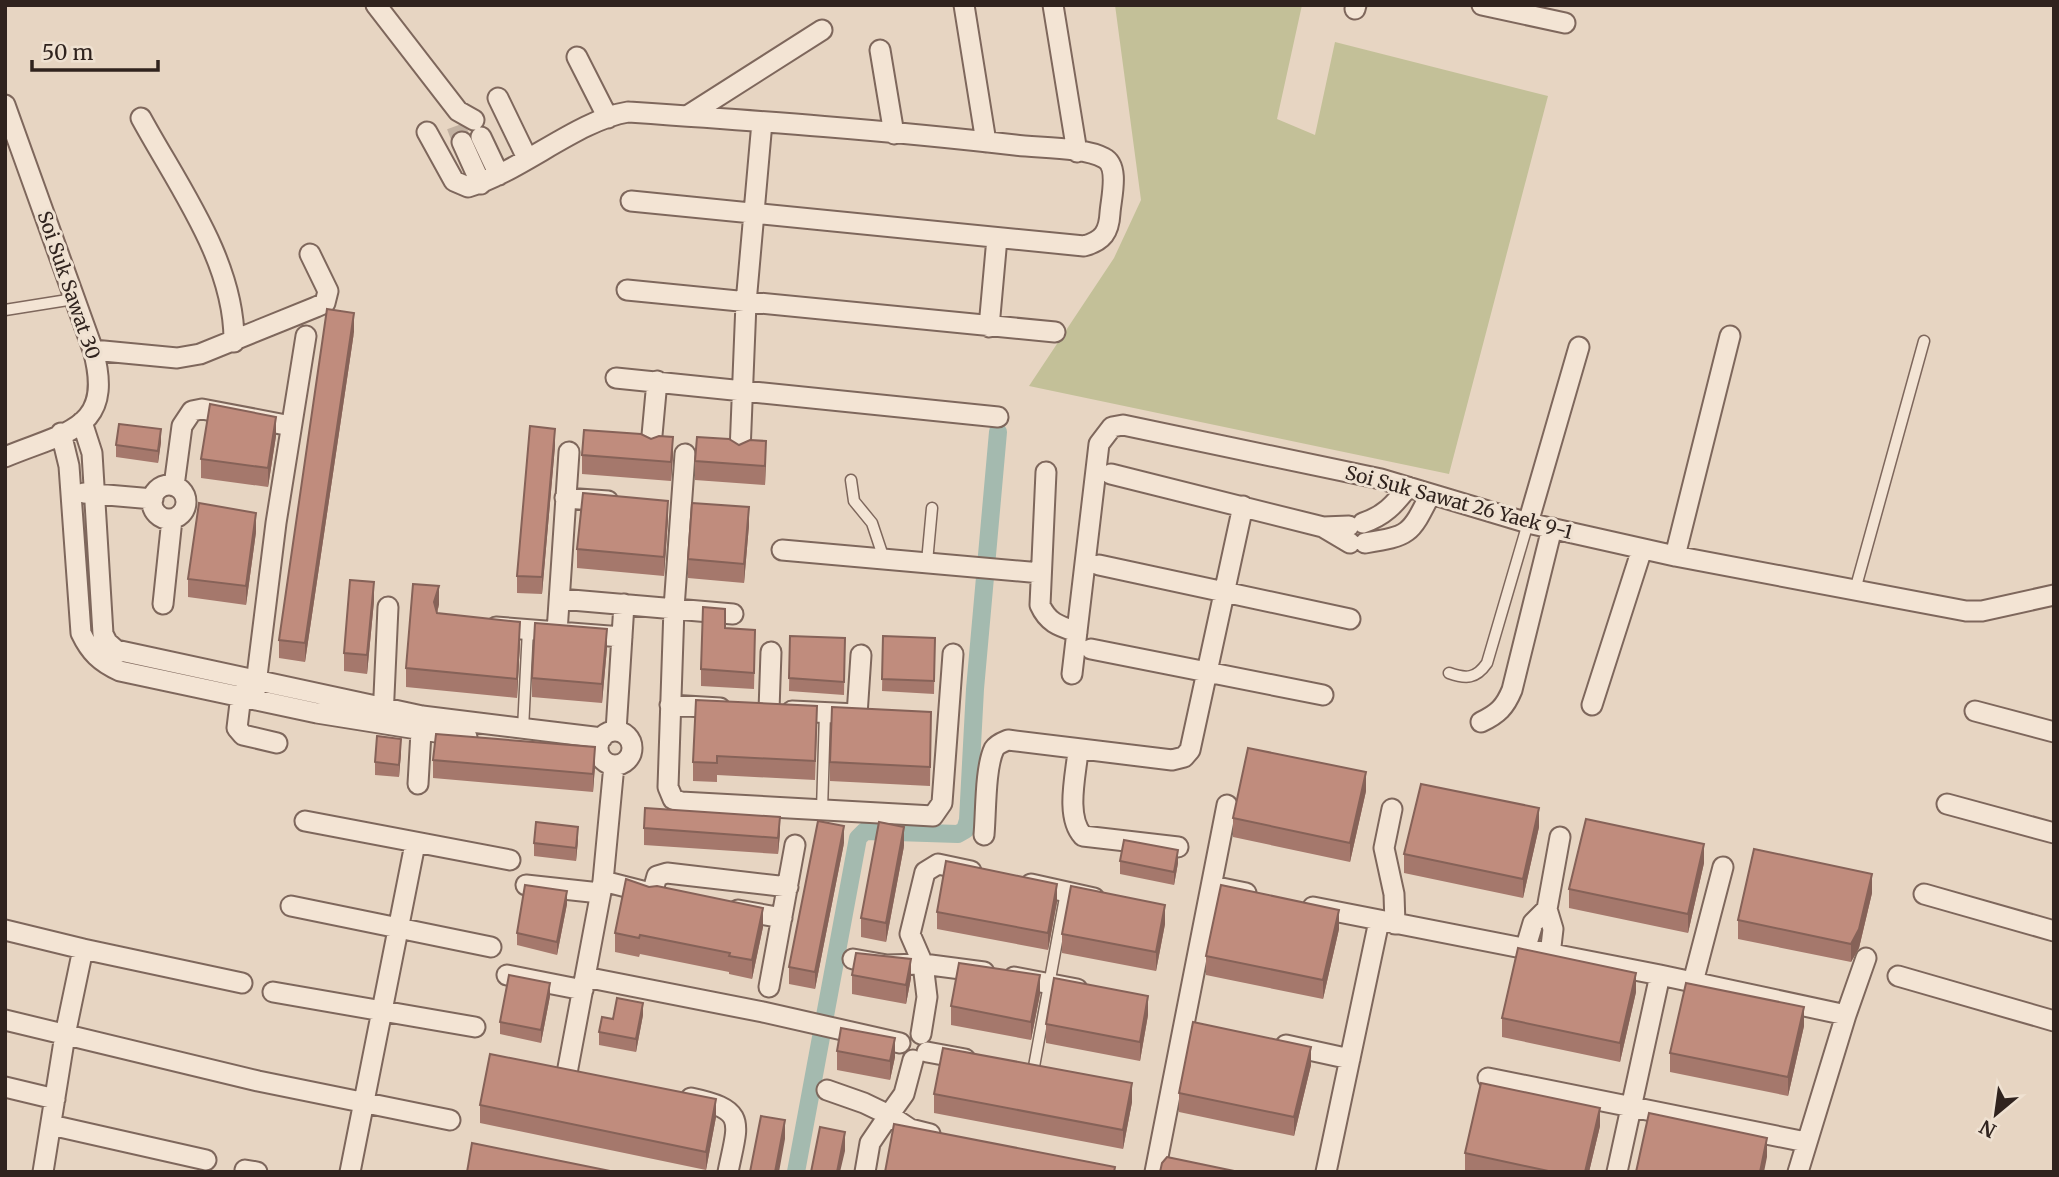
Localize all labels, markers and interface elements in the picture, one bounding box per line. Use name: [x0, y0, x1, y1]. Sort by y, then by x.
scale bar: [32, 28, 158, 72]
text: 50 m: [42, 39, 93, 66]
street label: Soi Suk Sawat 30: [32, 208, 106, 362]
street label: Soi Suk Sawat 26 Yaek 9-1: [1343, 460, 1576, 544]
north arrow: [1961, 1079, 2031, 1149]
text: N: [1975, 1115, 2000, 1143]

